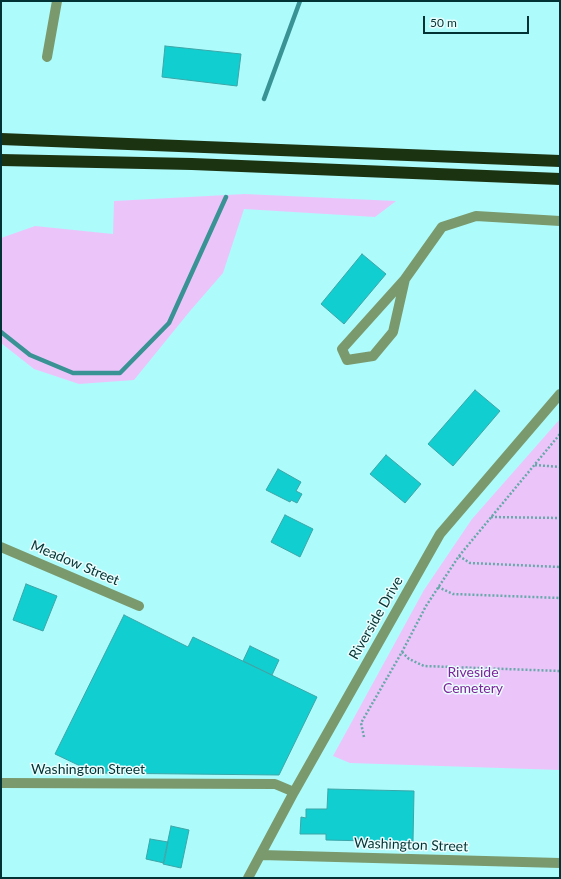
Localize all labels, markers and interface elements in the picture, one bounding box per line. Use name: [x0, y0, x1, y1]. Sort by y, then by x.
scale bar: [425, 8, 531, 34]
text: 50 m: [430, 15, 457, 30]
street label: Meadow Street: [28, 537, 122, 589]
street label: Riverside Drive: [345, 573, 407, 663]
park label: Riveside Cemetery: [443, 664, 503, 696]
street label: Washington Street: [31, 761, 145, 777]
street label: Washington Street: [354, 835, 468, 855]

